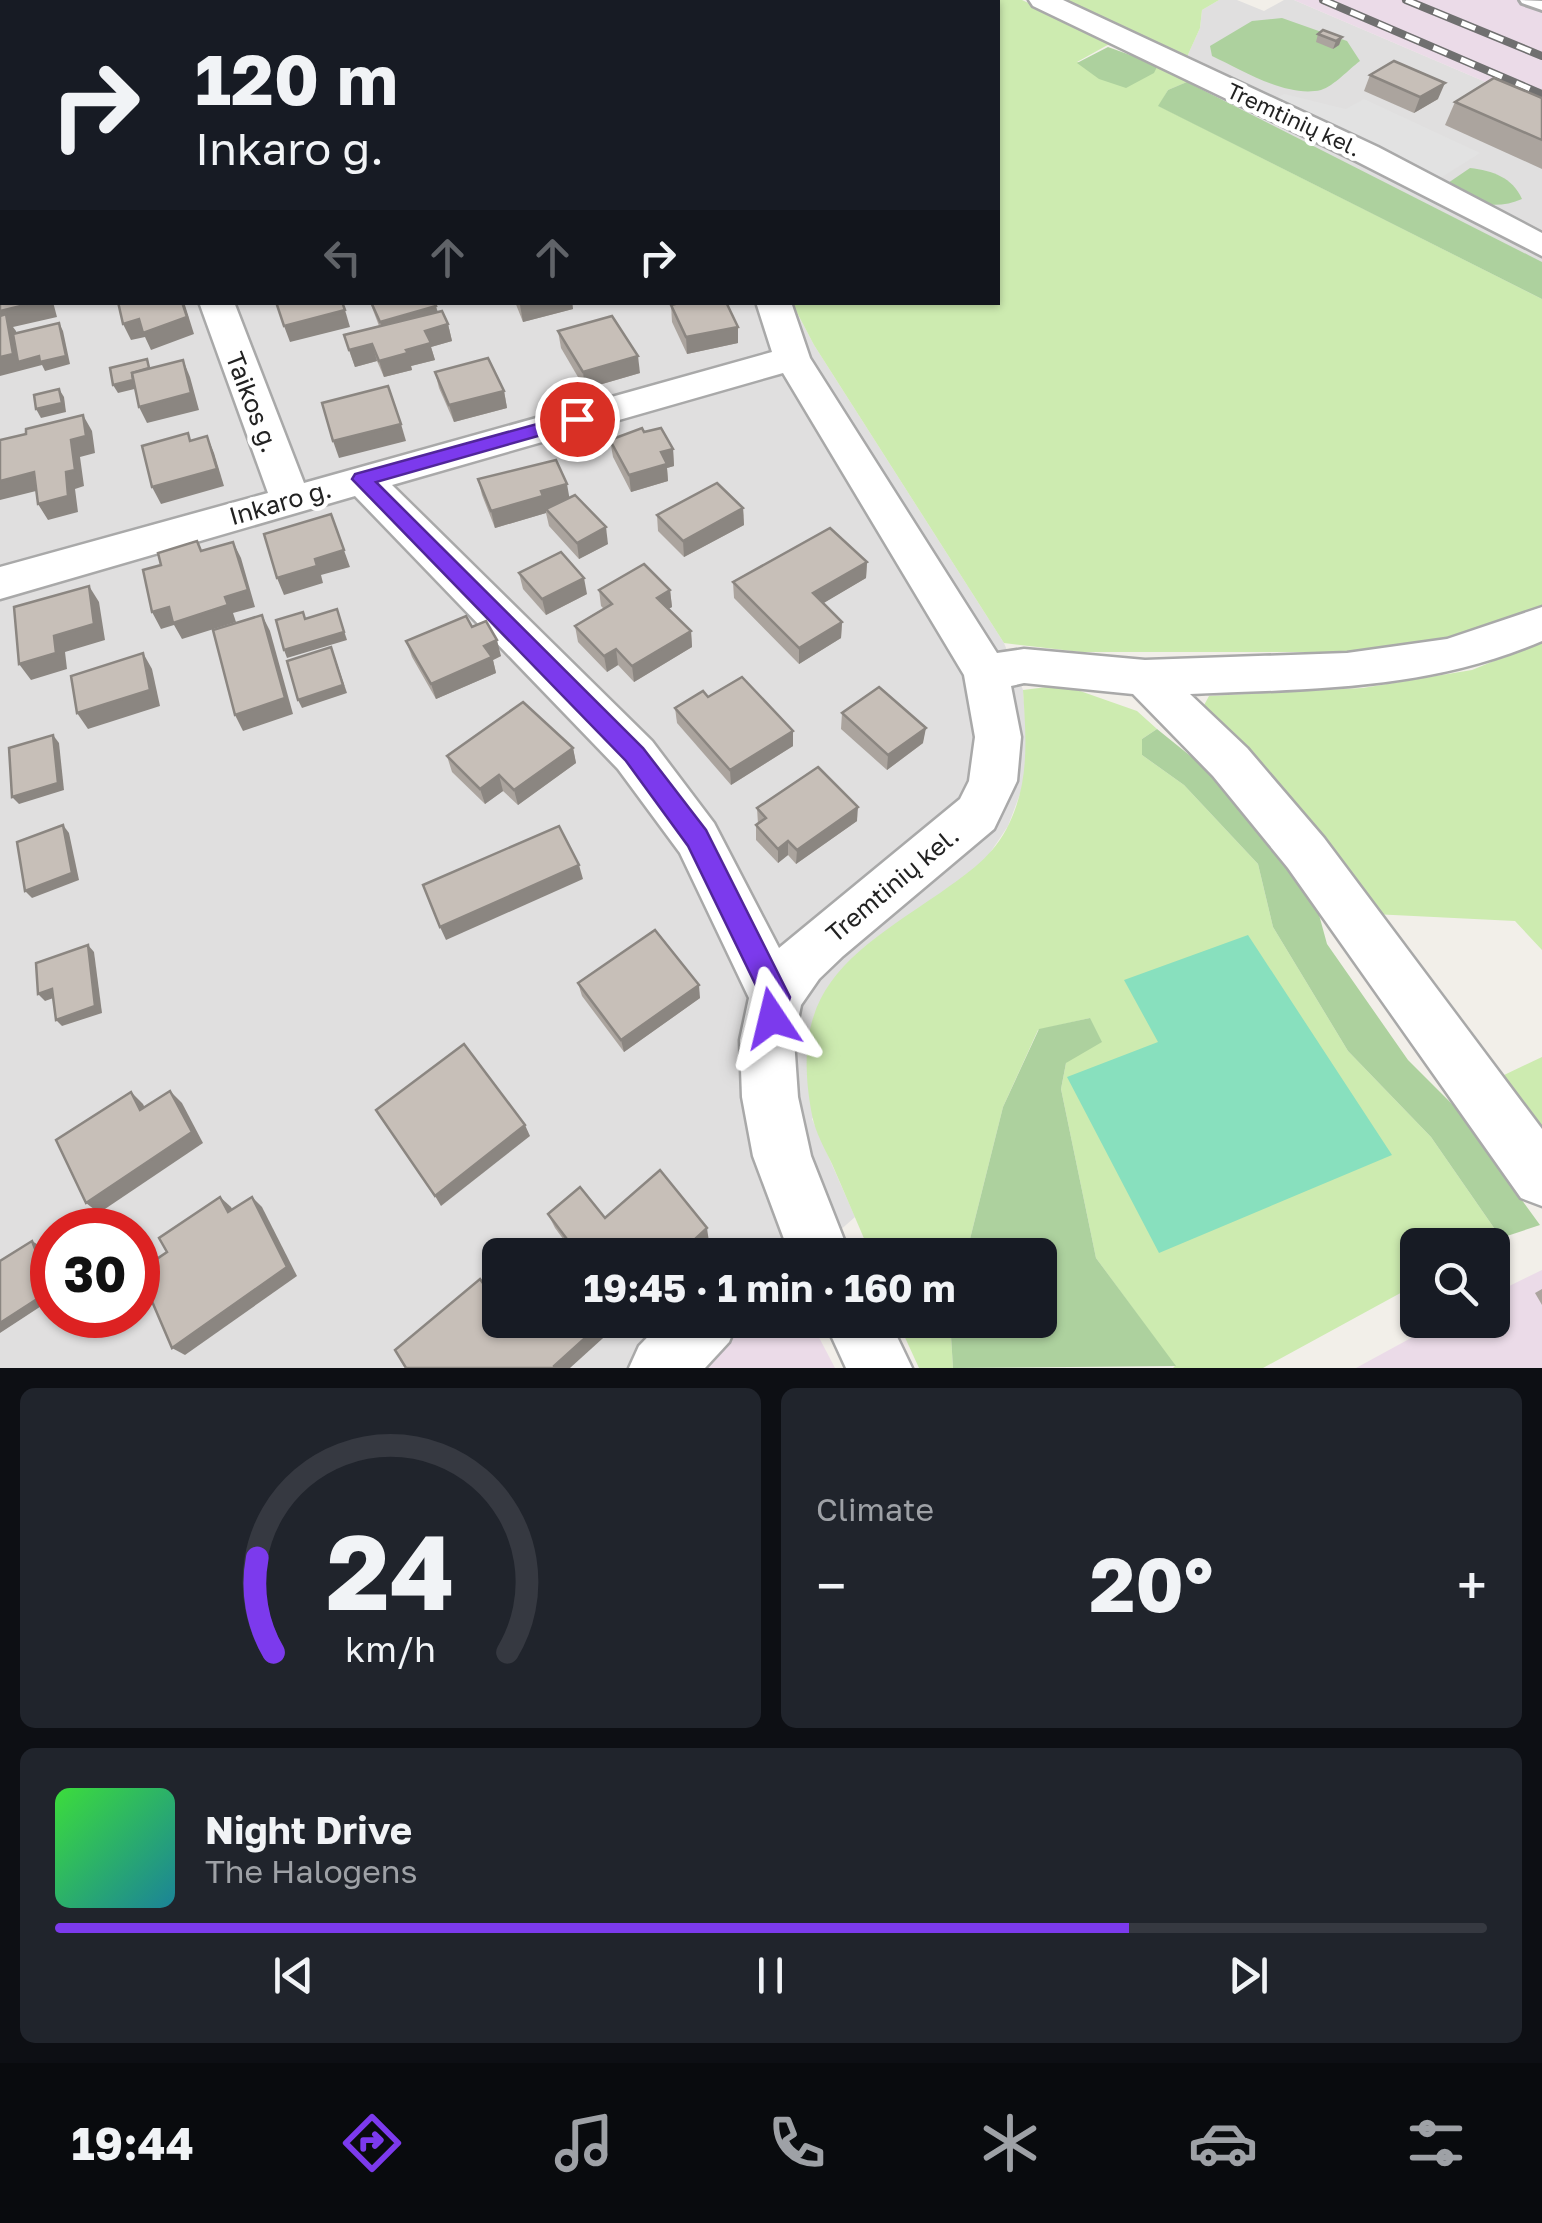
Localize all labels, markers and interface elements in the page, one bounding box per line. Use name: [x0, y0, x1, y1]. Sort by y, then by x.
text: 120 m: [195, 36, 398, 120]
icon: right: [30, 40, 160, 170]
street label: Tremtinių kel.: [1223, 76, 1365, 162]
text: Inkaro g.: [195, 121, 384, 175]
icon: left: [315, 230, 370, 285]
icon: ahead: [420, 230, 475, 285]
icon: ahead: [525, 230, 580, 285]
icon: right: [630, 230, 685, 285]
street label: Taikos g.: [220, 347, 286, 457]
pin: [535, 377, 620, 462]
icon: arrive: [550, 392, 605, 447]
street label: Inkaro g.: [225, 473, 335, 531]
street label: Tremtinių kel.: [819, 819, 965, 949]
position arrow: [720, 966, 824, 1070]
speed limit sign: 30: [30, 1208, 160, 1338]
map controls: [1400, 1228, 1510, 1338]
button: search: [1400, 1228, 1510, 1338]
text: 19:45 · 1 min · 160 m: [584, 1265, 955, 1310]
text: Climate: [816, 1490, 934, 1528]
text: 24: [326, 1508, 455, 1633]
text: 20°: [1090, 1538, 1213, 1629]
text: −: [816, 1552, 846, 1618]
text: +: [1457, 1552, 1487, 1618]
text: km/h: [345, 1627, 436, 1670]
text: Night Drive: [205, 1807, 412, 1852]
text: The Halogens: [205, 1852, 417, 1890]
icon: previous: [266, 1948, 321, 2003]
icon: pause: [743, 1948, 798, 2003]
icon: next: [1221, 1948, 1276, 2003]
icon: directions: [337, 2108, 407, 2178]
icon: music: [549, 2108, 619, 2178]
icon: phone: [762, 2108, 832, 2178]
icon: climate: [975, 2108, 1045, 2178]
icon: car: [1188, 2108, 1258, 2178]
icon: filters: [1401, 2108, 1471, 2178]
text: 19:44: [71, 2116, 194, 2170]

